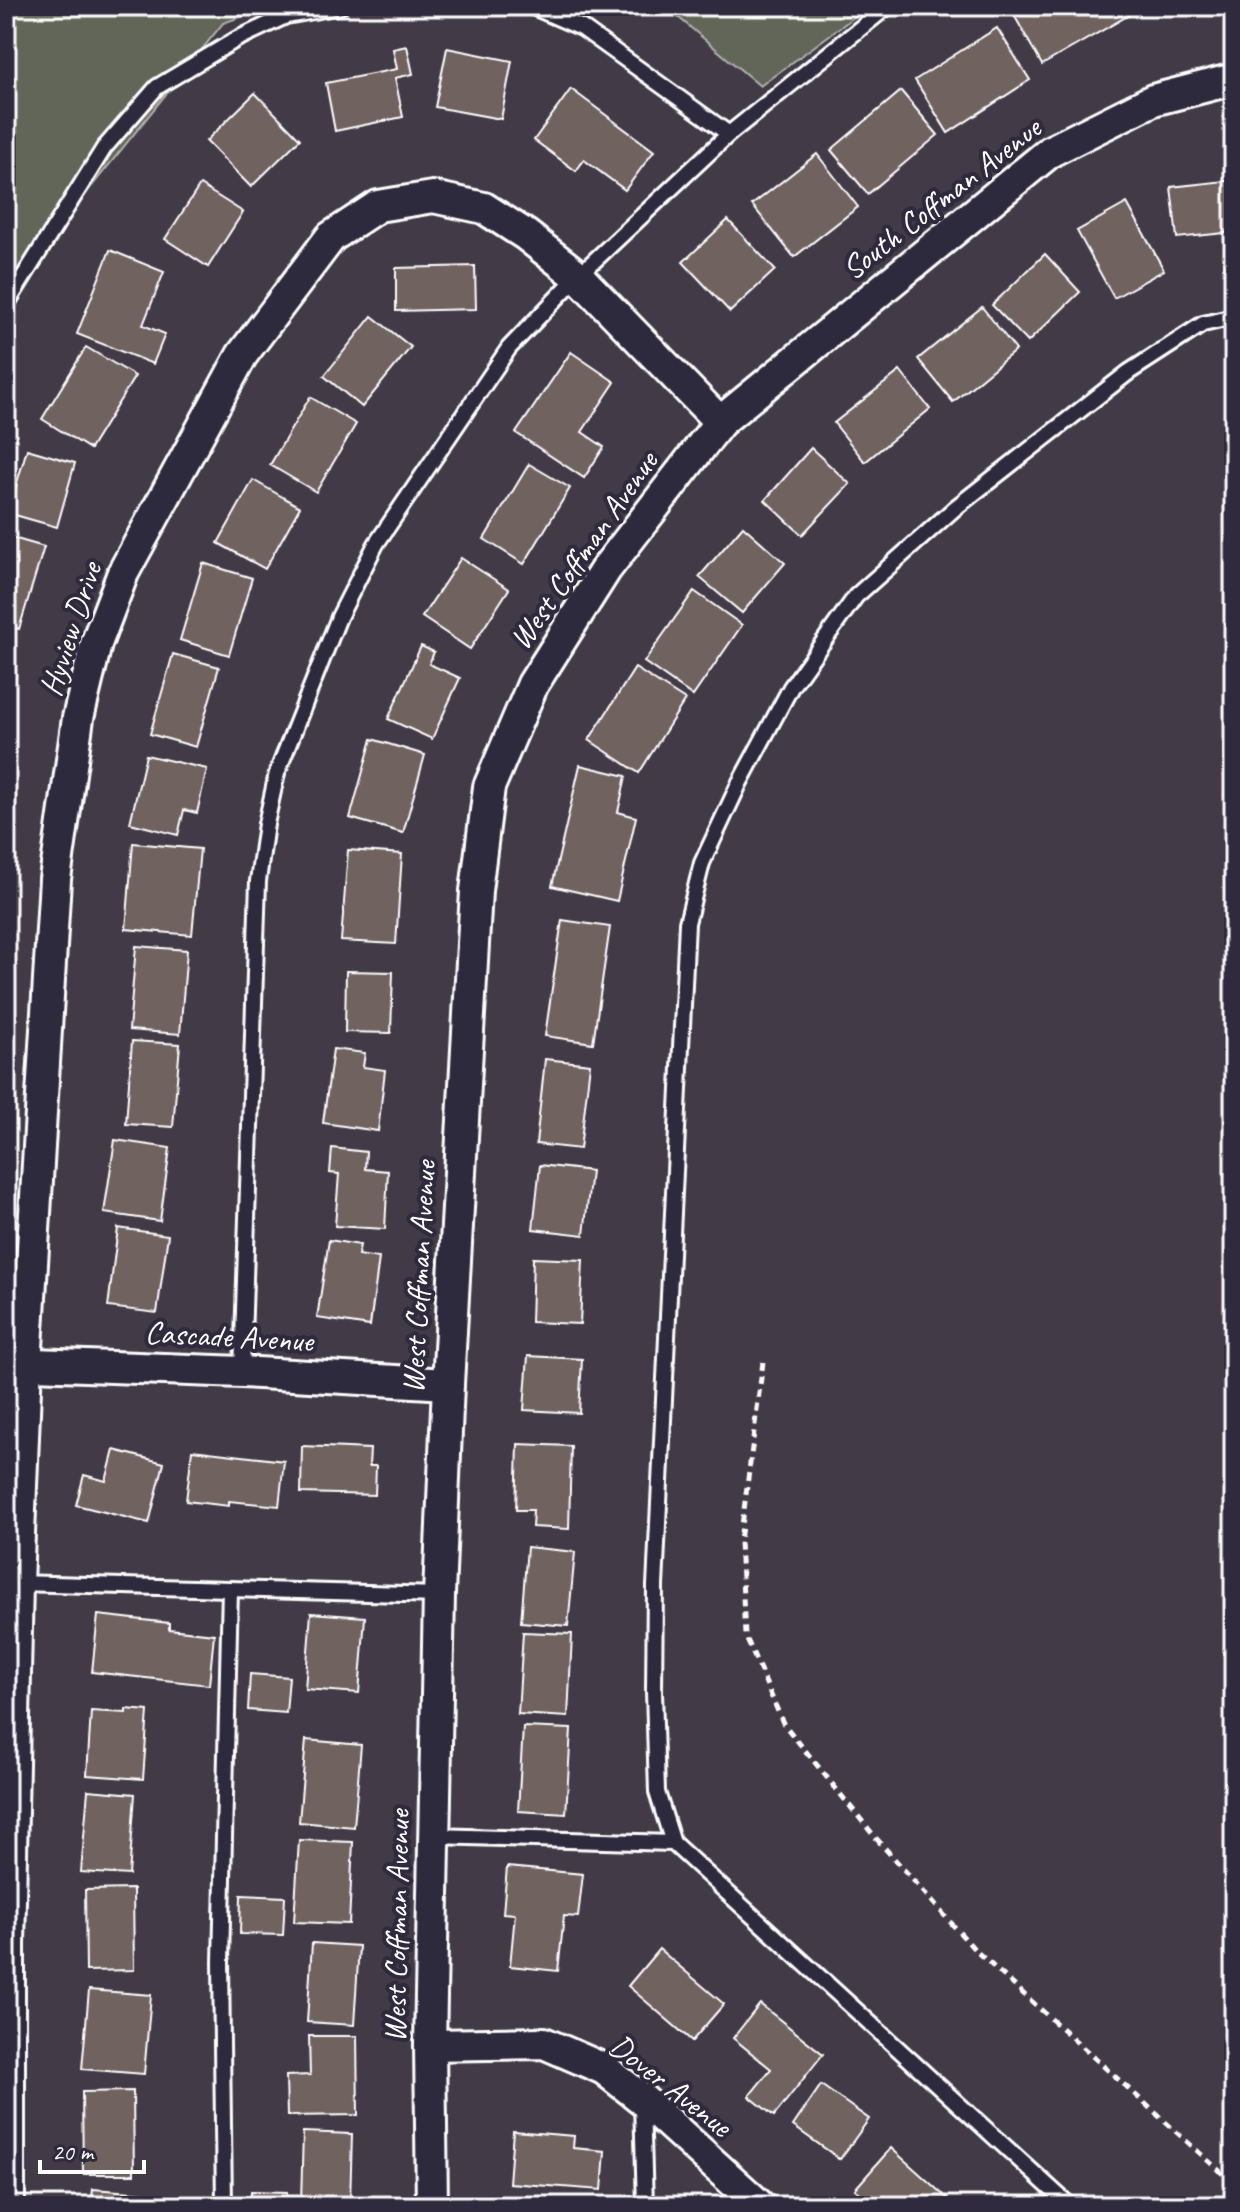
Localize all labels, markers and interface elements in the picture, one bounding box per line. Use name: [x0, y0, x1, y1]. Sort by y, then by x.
street label: South Coffman Avenue: [833, 106, 1051, 289]
street label: West Coffman Avenue: [500, 441, 668, 657]
street label: Hyview Drive: [30, 555, 112, 701]
street label: West Coffman Avenue: [392, 1157, 445, 1394]
street label: Cascade Avenue: [144, 1312, 317, 1362]
street label: West Coffman Avenue: [374, 1807, 419, 2043]
street label: Dover Avenue: [601, 2025, 742, 2147]
scale bar: [40, 2124, 144, 2174]
text: 20 m: [52, 2137, 95, 2167]

